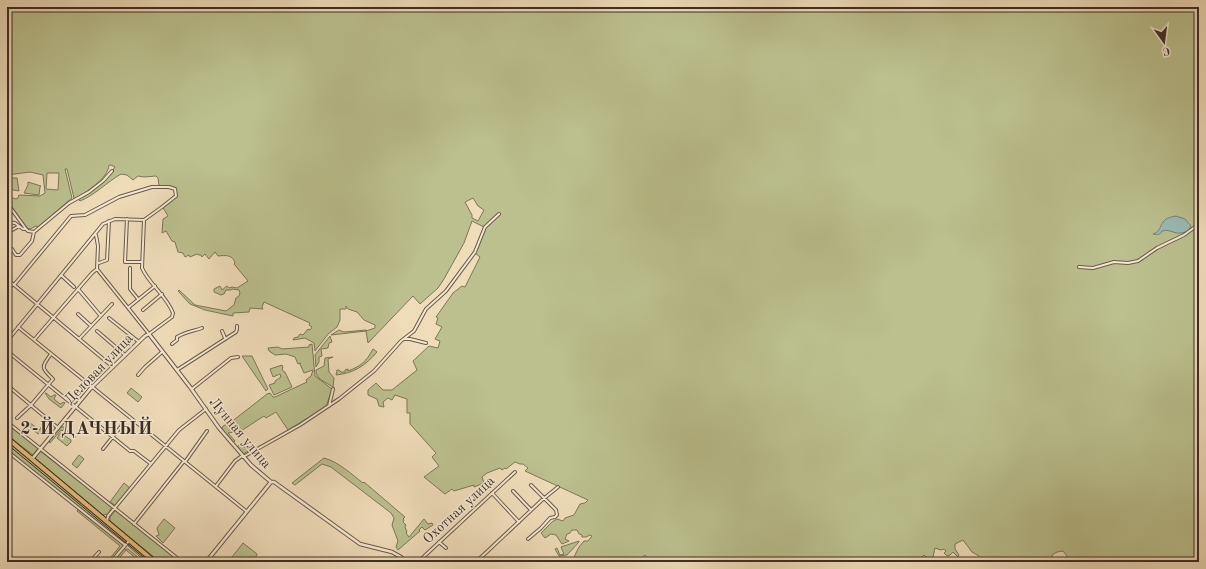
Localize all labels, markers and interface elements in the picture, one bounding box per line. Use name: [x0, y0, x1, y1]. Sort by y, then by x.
north arrow: [1144, 22, 1184, 62]
text: С: [1161, 44, 1171, 56]
street label: Деловая улица: [62, 331, 136, 407]
street label: Лунная улица: [206, 395, 274, 471]
district label: 2-Й ДАЧНЫЙ: [20, 416, 154, 438]
street label: Охотная улица: [421, 473, 497, 546]

